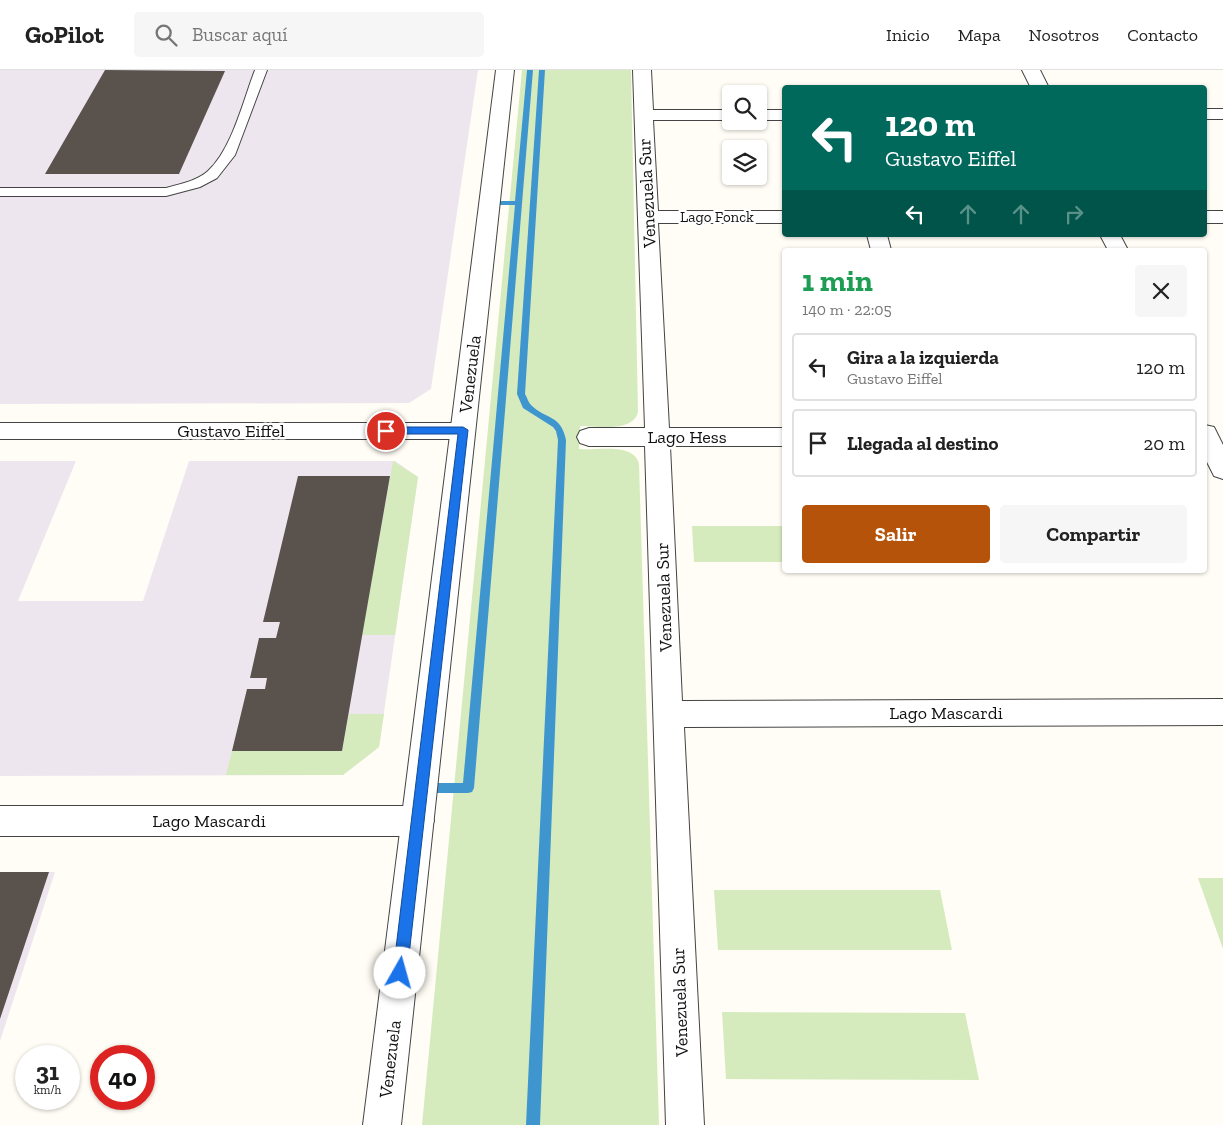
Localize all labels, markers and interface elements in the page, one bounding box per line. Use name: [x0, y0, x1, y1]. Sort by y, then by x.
search box: [134, 12, 484, 57]
text: GoPilot: [25, 20, 104, 49]
icon: search: [152, 21, 180, 49]
text: Buscar aquí: [192, 23, 288, 46]
text: Inicio: [886, 24, 930, 46]
text: Mapa: [958, 24, 1001, 46]
text: Nosotros: [1029, 24, 1099, 46]
text: Contacto: [1127, 24, 1198, 46]
map controls: [722, 85, 767, 185]
button: search: [722, 85, 767, 130]
text: 120 m: [885, 103, 975, 145]
icon: left: [802, 105, 867, 170]
street label: Venezuela Sur: [633, 138, 661, 249]
button: layers: [722, 140, 767, 185]
text: Gustavo Eiffel: [885, 145, 1016, 172]
icon: left: [901, 200, 929, 228]
icon: ahead: [954, 200, 982, 228]
icon: ahead: [1007, 200, 1035, 228]
icon: right: [1060, 200, 1088, 228]
street label: Lago Fonck: [680, 208, 754, 226]
text: 1 min: [802, 263, 873, 299]
button: close: [1135, 265, 1187, 317]
text: 140 m · 22:05: [802, 300, 892, 319]
street label: Venezuela: [454, 334, 486, 415]
text: Gira a la izquierda: [847, 346, 999, 369]
icon: left: [804, 353, 832, 381]
text: 120 m: [1136, 356, 1185, 379]
text: Gustavo Eiffel: [847, 369, 942, 388]
pin: [365, 410, 407, 452]
icon: arrive: [372, 417, 400, 445]
street label: Gustavo Eiffel: [177, 420, 285, 442]
street label: Lago Hess: [647, 426, 727, 448]
icon: arrive: [804, 429, 832, 457]
text: Llegada al destino: [847, 432, 998, 455]
text: 20 m: [1144, 432, 1185, 455]
button: Salir: [802, 505, 990, 563]
button: Compartir: [1000, 505, 1187, 563]
street label: Venezuela Sur: [651, 542, 677, 653]
street label: Lago Mascardi: [889, 702, 1003, 724]
street label: Lago Mascardi: [152, 810, 266, 832]
position arrow: [373, 946, 425, 998]
street label: Venezuela Sur: [667, 947, 693, 1058]
street label: Venezuela: [374, 1019, 406, 1100]
speed limit sign: 40: [90, 1045, 155, 1110]
text: 31: [36, 1056, 59, 1086]
text: km/h: [34, 1083, 61, 1097]

